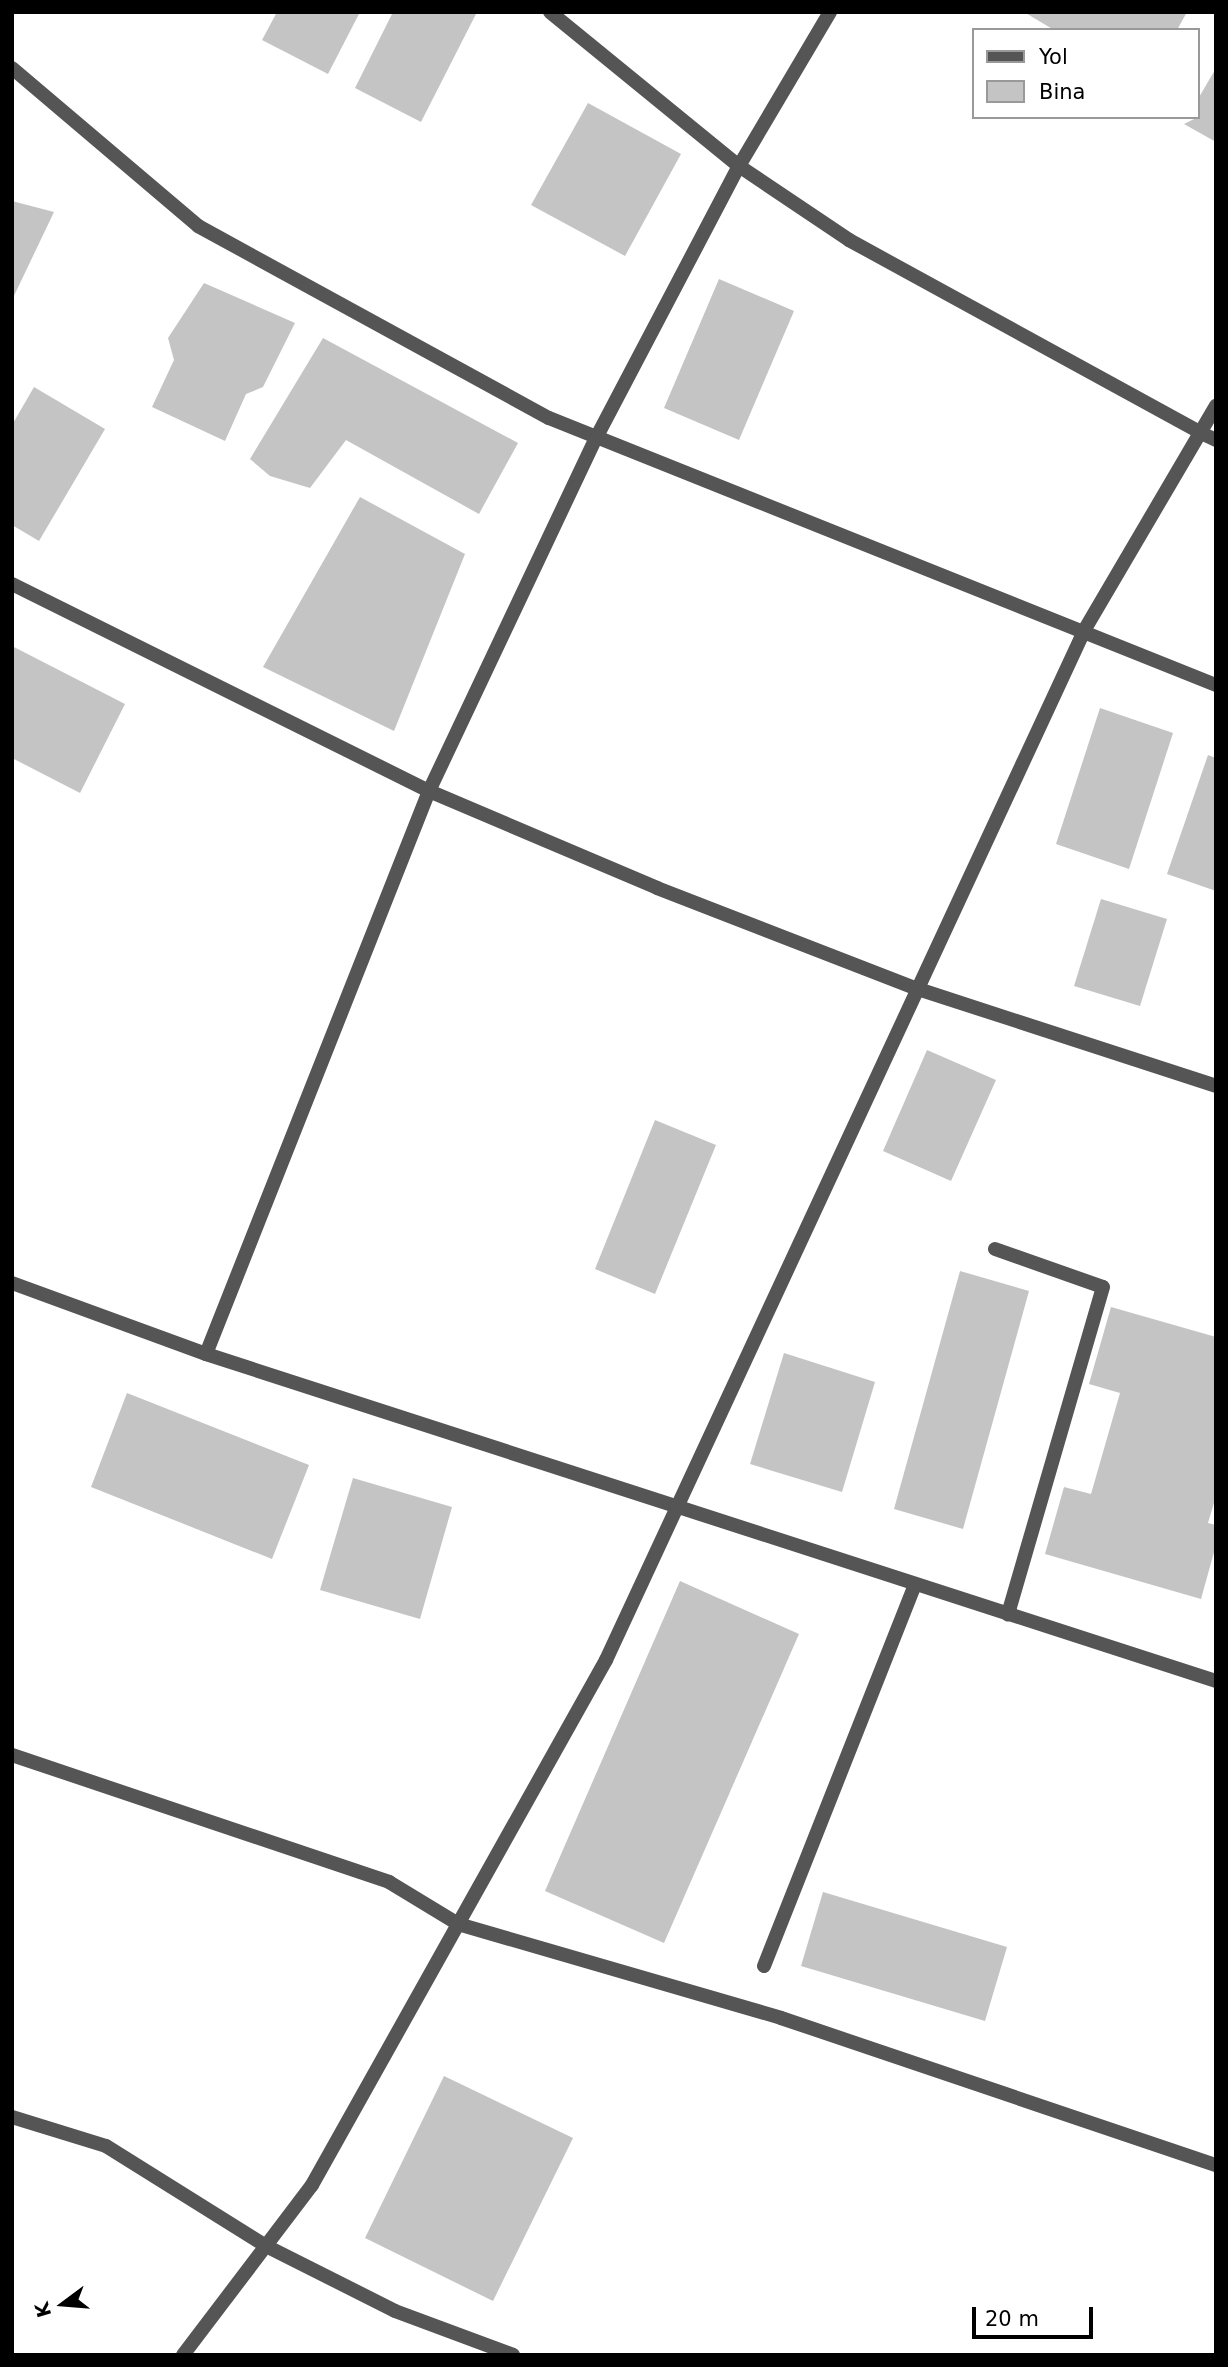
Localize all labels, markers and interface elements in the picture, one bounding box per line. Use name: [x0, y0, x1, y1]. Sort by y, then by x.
legend: [972, 28, 1200, 119]
text: Yol: [1039, 45, 1068, 69]
text: Bina: [1039, 80, 1085, 104]
north arrow: [28, 2269, 98, 2339]
scale bar: [976, 2294, 1097, 2338]
text: K: [30, 2300, 55, 2320]
text: 20 m: [985, 2307, 1039, 2331]

